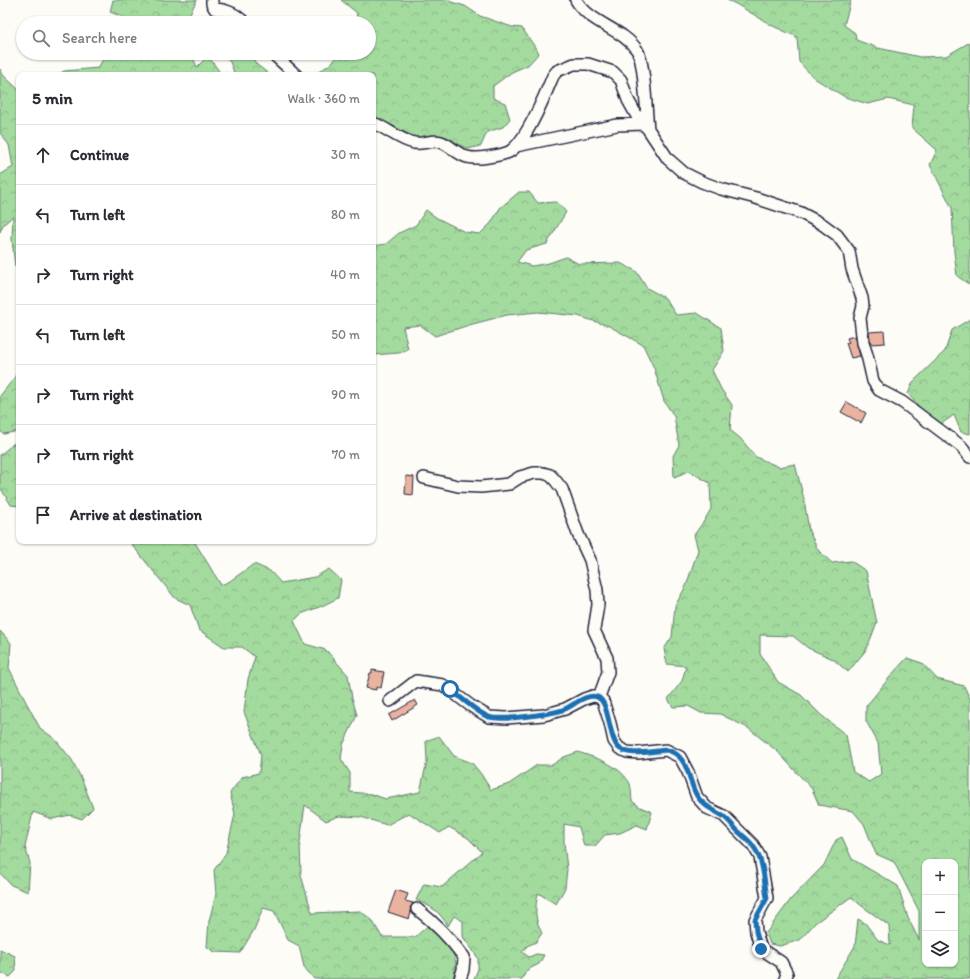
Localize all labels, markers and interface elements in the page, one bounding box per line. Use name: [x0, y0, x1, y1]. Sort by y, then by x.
search box: [16, 16, 376, 60]
icon: search: [30, 27, 52, 49]
text: Search here: [62, 29, 137, 47]
text: 5 min: [32, 88, 72, 108]
text: Walk · 360 m: [287, 91, 360, 106]
icon: ahead: [32, 144, 54, 166]
text: Continue: [70, 146, 129, 164]
text: 30 m: [331, 147, 360, 162]
icon: left: [32, 204, 54, 226]
text: Turn left: [70, 206, 125, 224]
text: 80 m: [331, 207, 360, 222]
icon: right: [32, 264, 54, 286]
text: Turn right: [70, 266, 134, 284]
text: 40 m: [330, 267, 360, 282]
icon: left: [32, 324, 54, 346]
text: Turn left: [70, 326, 125, 344]
text: 50 m: [331, 327, 360, 342]
icon: right: [32, 384, 54, 406]
text: Turn right: [70, 386, 134, 404]
text: 90 m: [331, 387, 360, 402]
icon: right: [32, 444, 54, 466]
text: Turn right: [70, 446, 134, 464]
text: 70 m: [332, 447, 360, 462]
icon: arrive: [32, 504, 54, 526]
text: Arrive at destination: [70, 506, 202, 524]
route start: [441, 680, 459, 698]
map controls: [922, 859, 958, 967]
button: +: [922, 859, 958, 895]
button: −: [922, 895, 958, 931]
button: layers: [922, 931, 958, 967]
route end: [752, 940, 770, 958]

